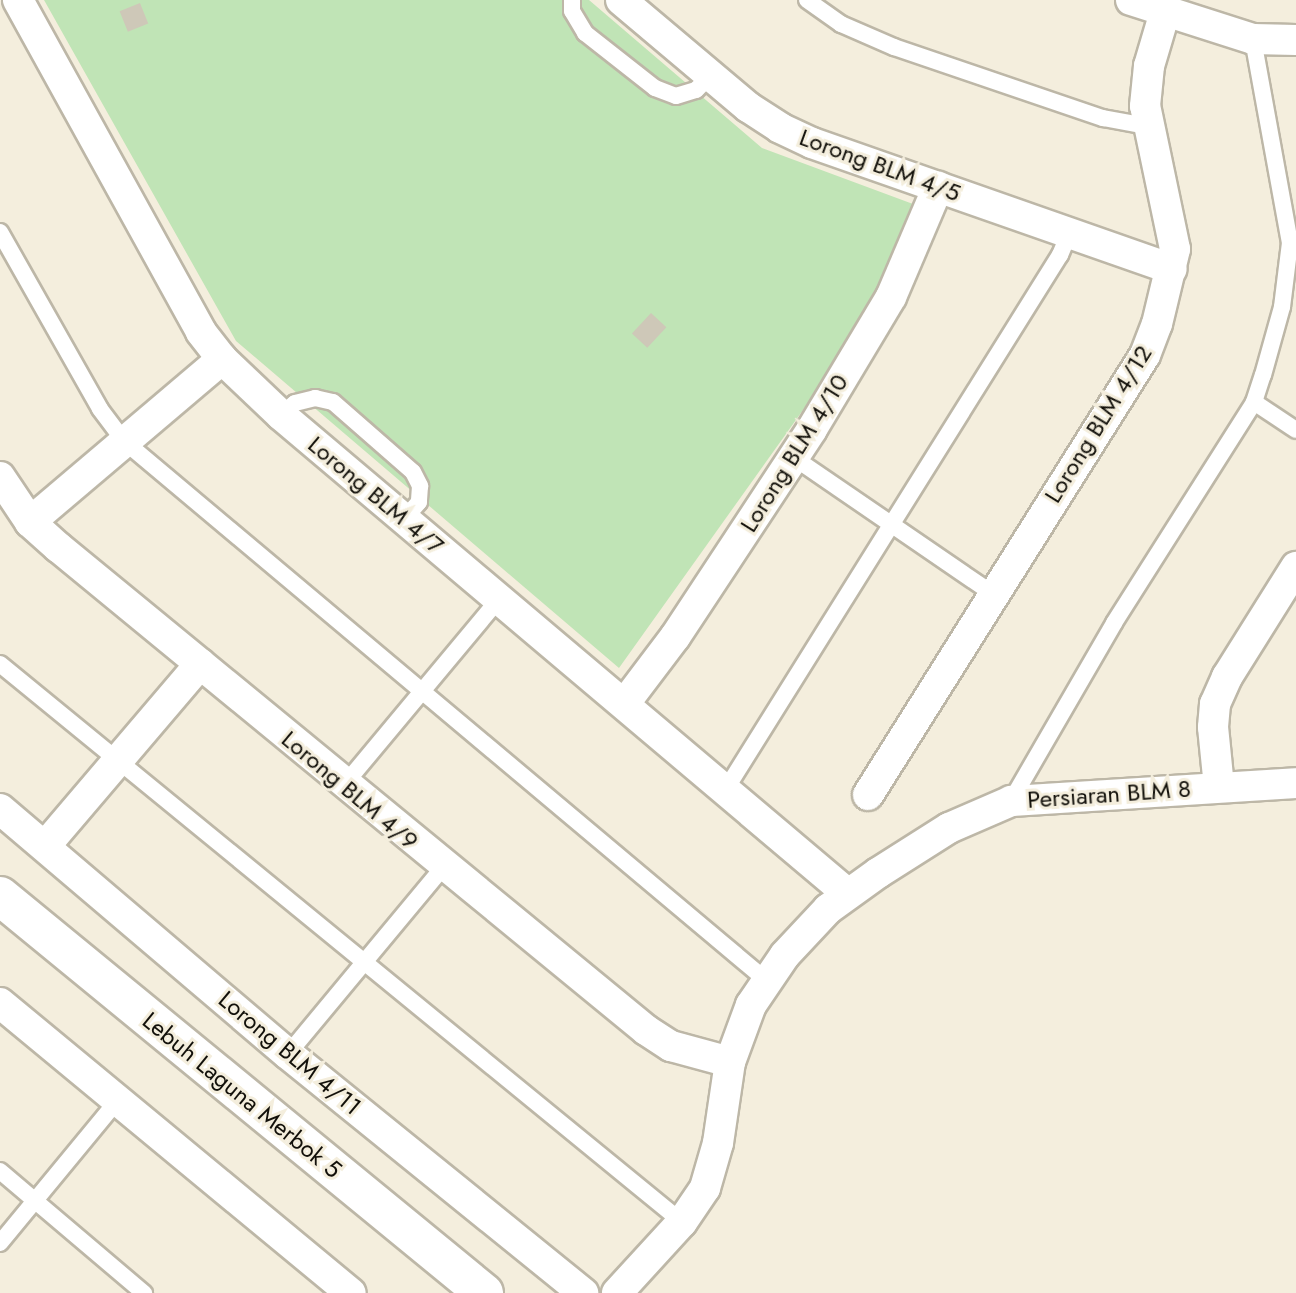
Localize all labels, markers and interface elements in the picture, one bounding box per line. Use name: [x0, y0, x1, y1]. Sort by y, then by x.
street label: Lorong BLM 4/5: [796, 123, 964, 207]
street label: Lorong BLM 4/12: [1038, 340, 1158, 508]
street label: Lorong BLM 4/10: [734, 369, 854, 537]
street label: Lorong BLM 4/7: [302, 430, 450, 560]
street label: Lorong BLM 4/9: [276, 725, 424, 855]
street label: Persiaran BLM 8: [1026, 774, 1192, 814]
street label: Lorong BLM 4/11: [213, 985, 367, 1121]
street label: Lebuh Laguna Merbok 5: [137, 1006, 347, 1184]

